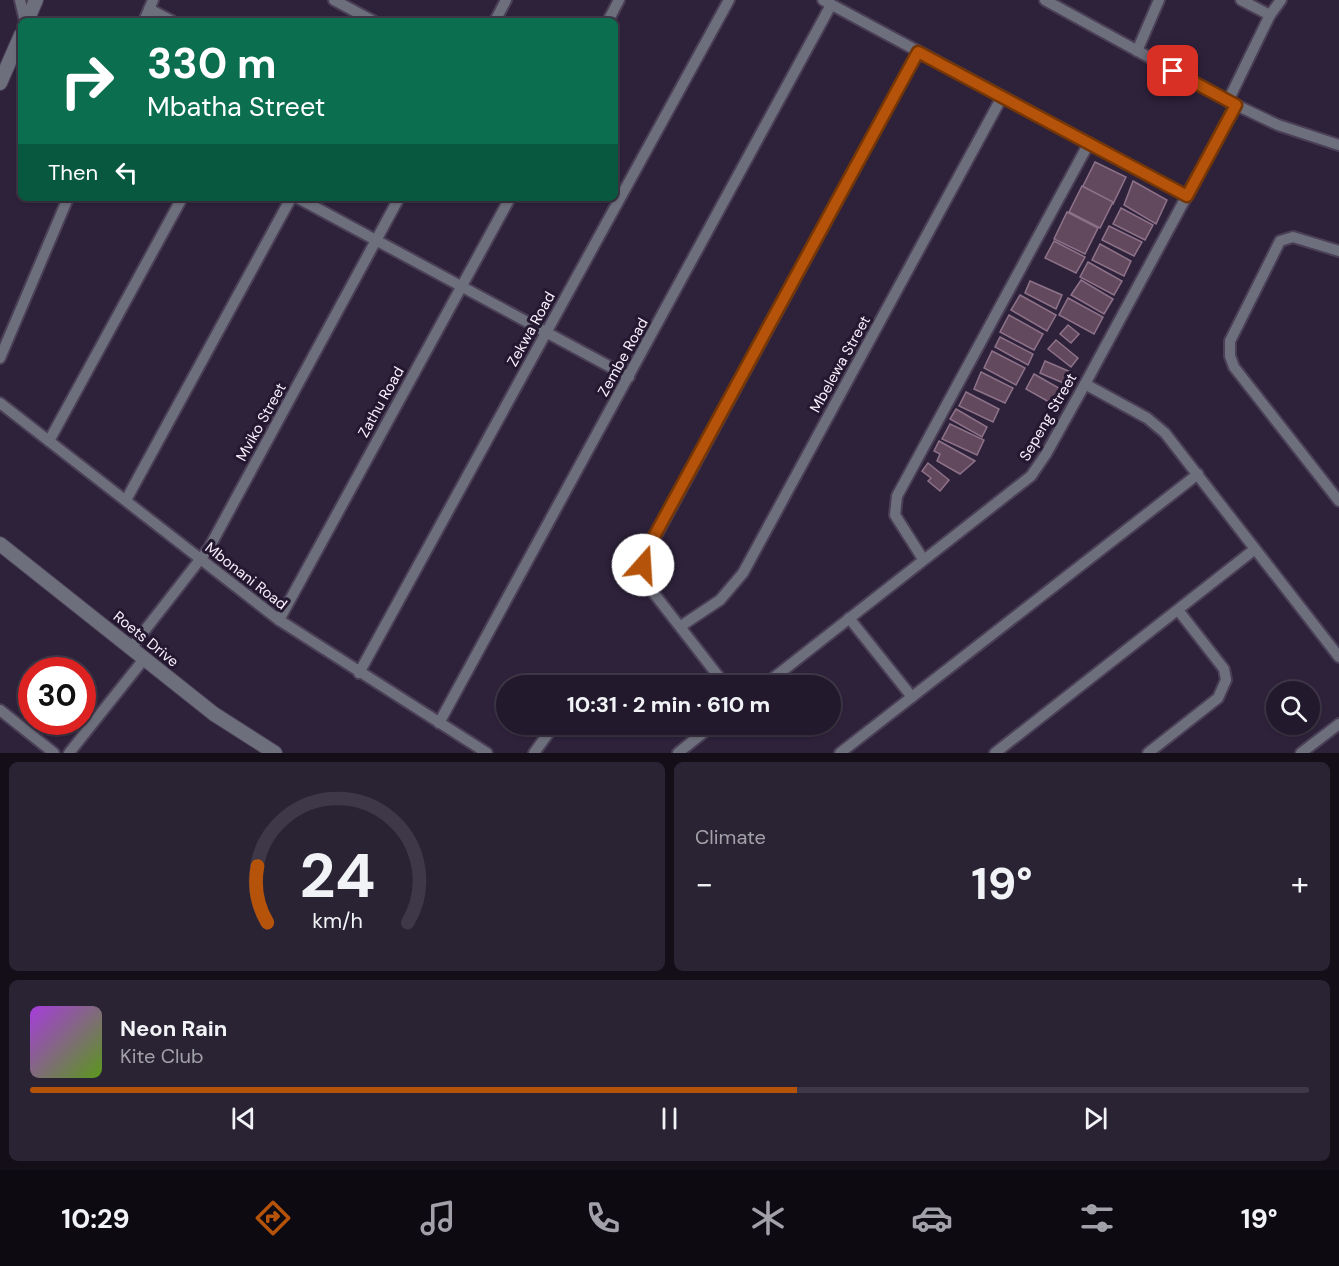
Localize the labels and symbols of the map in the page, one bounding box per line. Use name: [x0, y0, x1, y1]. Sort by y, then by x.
pin: [1147, 45, 1198, 96]
street label: Zekwa Road: [502, 288, 560, 370]
street label: Mbelewa Street: [805, 312, 875, 416]
street label: Zembe Road: [593, 314, 653, 400]
street label: Zathu Road: [353, 363, 409, 441]
street label: Sepeng Street: [1015, 369, 1081, 465]
street label: Mviko Street: [231, 379, 291, 465]
position arrow: [611, 533, 675, 597]
street label: Mbonani Road: [201, 538, 291, 614]
street label: Roets Drive: [109, 607, 183, 671]
speed limit sign: 30: [18, 657, 96, 735]

